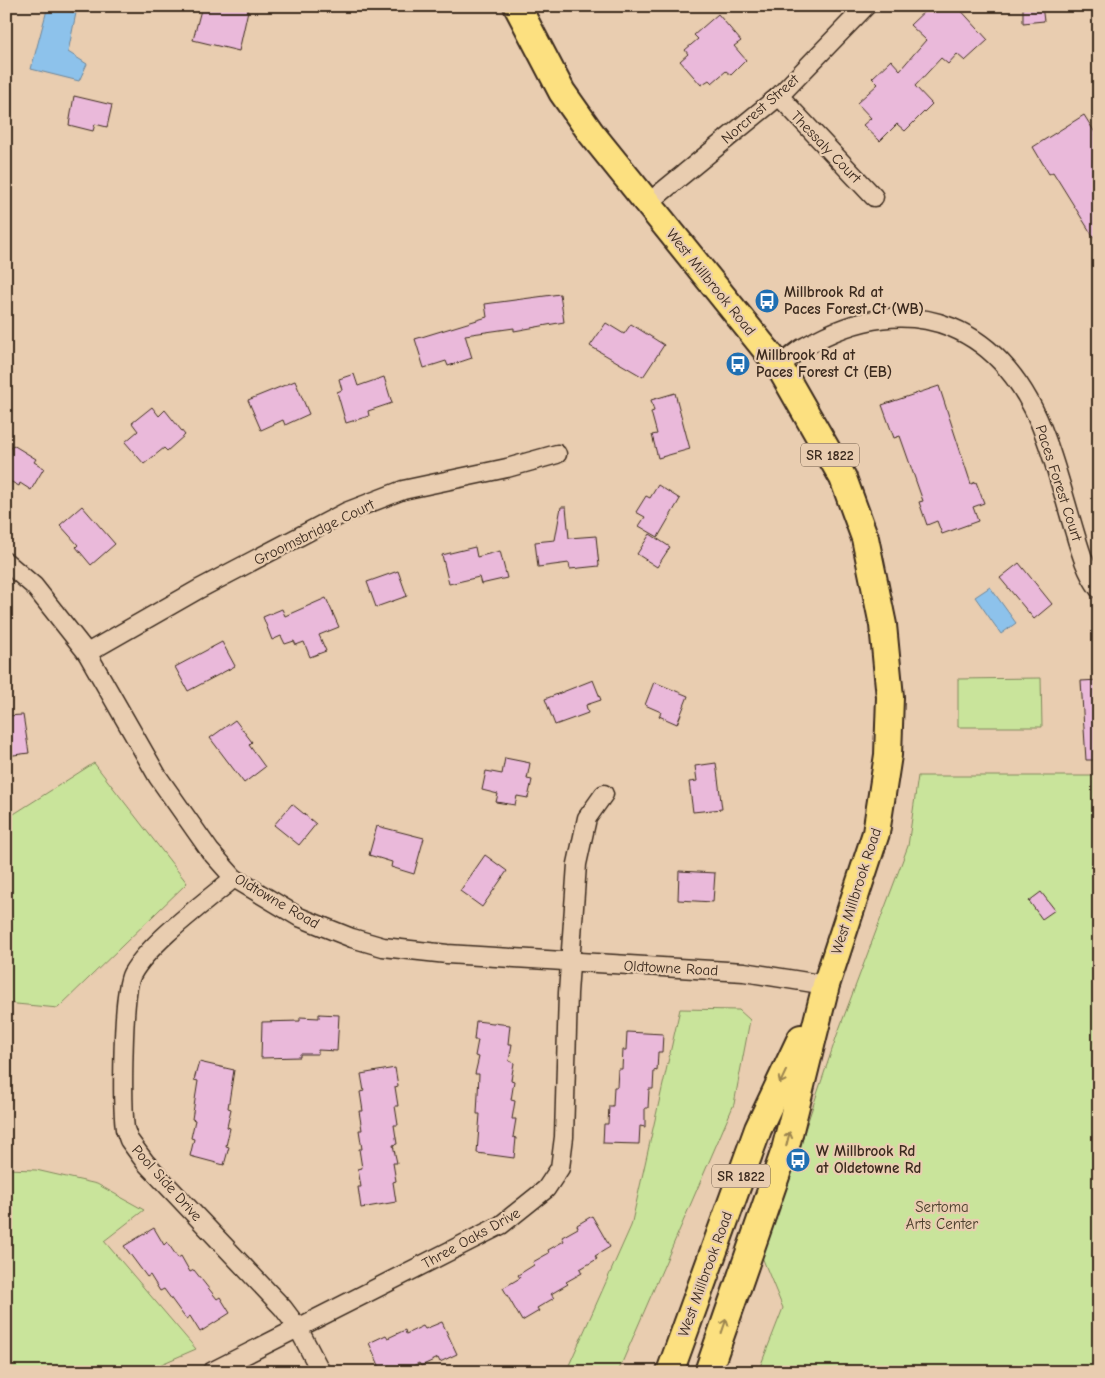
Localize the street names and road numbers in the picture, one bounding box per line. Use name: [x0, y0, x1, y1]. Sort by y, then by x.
street label: Norcrest Street: [718, 70, 803, 148]
street label: Thessaly Court: [787, 107, 865, 187]
street label: West Millbrook Road: [663, 225, 759, 339]
street label: Paces Forest Court: [1032, 423, 1086, 544]
road number: SR 1822: [801, 444, 859, 466]
street label: Groomsbridge Court: [251, 495, 378, 569]
street label: West Millbrook Road: [827, 826, 885, 956]
street label: Oldtowne Road: [231, 870, 323, 932]
street label: Oldtowne Road: [623, 957, 719, 979]
street label: Pool Side Drive: [128, 1141, 206, 1225]
road number: SR 1822: [712, 1164, 770, 1188]
street label: Three Oaks Drive: [419, 1203, 524, 1272]
street label: West Millbrook Road: [674, 1209, 736, 1339]

